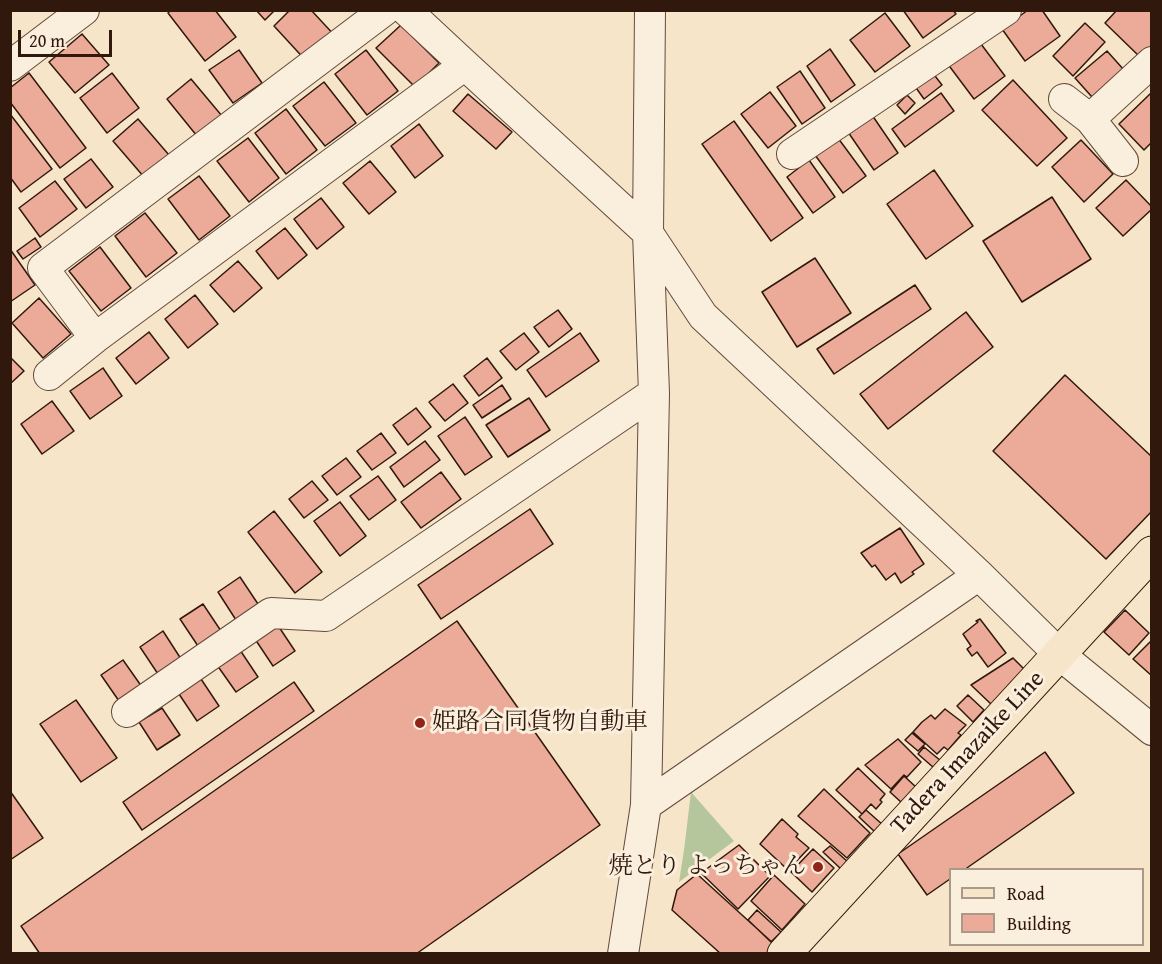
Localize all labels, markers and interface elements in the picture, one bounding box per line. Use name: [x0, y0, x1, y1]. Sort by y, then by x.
scale bar: [21, 18, 116, 56]
text: 20 m: [29, 27, 65, 54]
street label: Tadera Imazaike Line: [885, 665, 1051, 841]
place label: 姫路合同貨物自動車: [432, 709, 648, 737]
marker: 姫路合同貨物自動車: [413, 716, 427, 730]
place label: 焼とり よっちゃん: [609, 853, 806, 881]
marker: 焼とり よっちゃん: [811, 860, 825, 874]
legend: [949, 868, 1144, 946]
text: Road: [1007, 880, 1045, 907]
text: Building: [1007, 910, 1071, 937]

